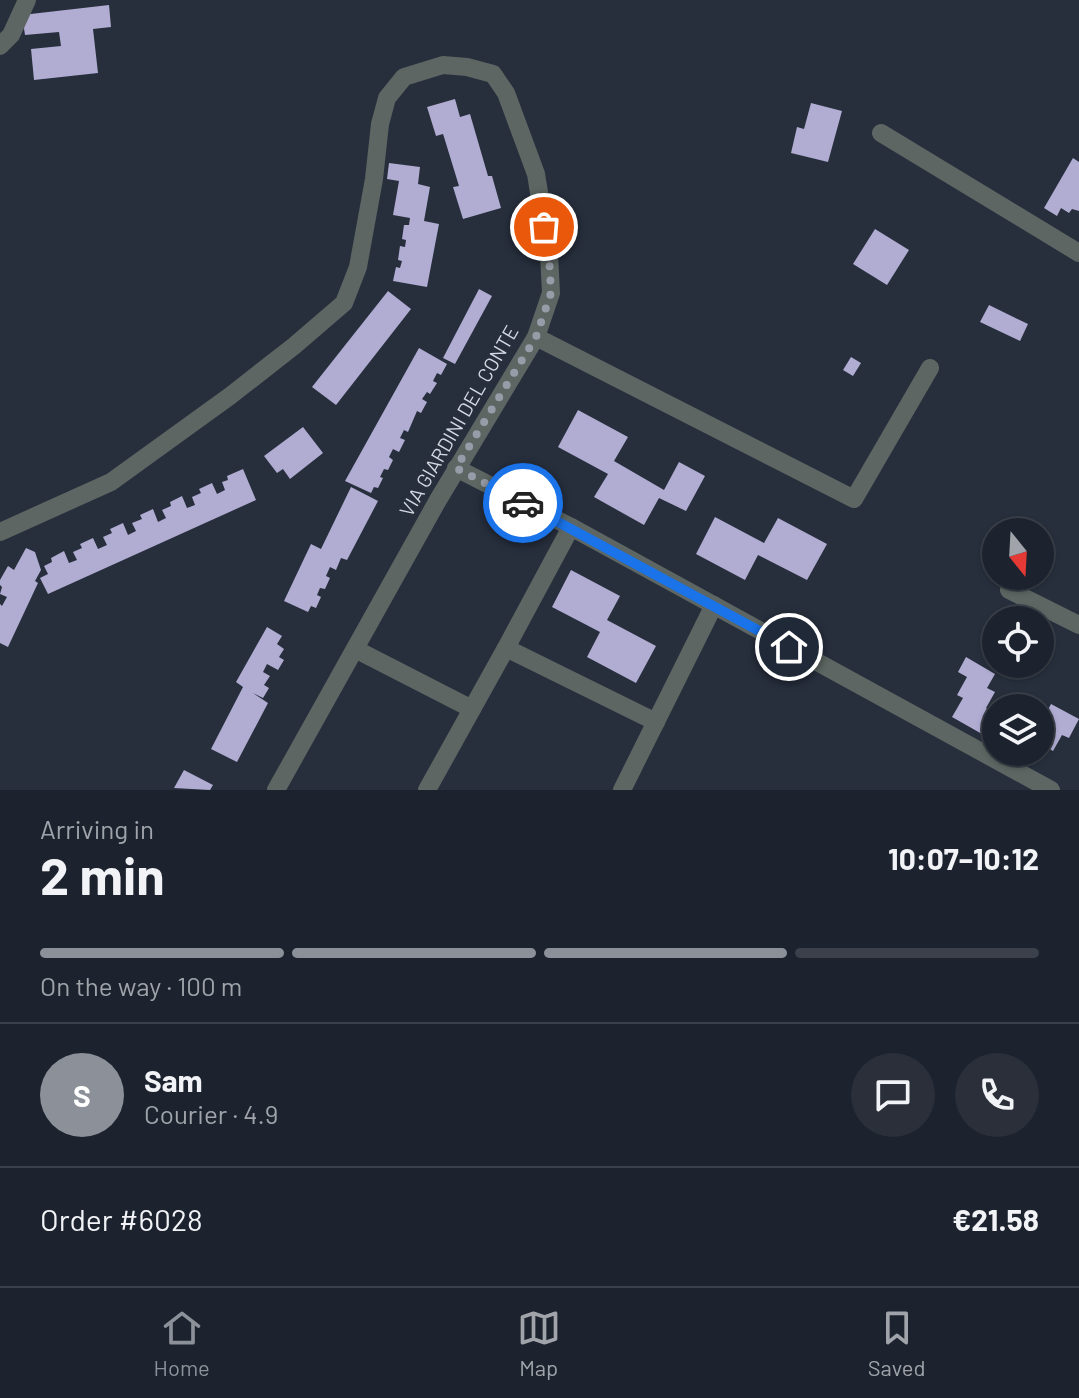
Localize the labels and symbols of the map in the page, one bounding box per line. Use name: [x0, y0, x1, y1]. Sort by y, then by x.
pin: [510, 193, 578, 261]
street label: VIA GIARDINI DEL CONTE: [394, 321, 523, 520]
courier: [483, 463, 563, 543]
north arrow: [982, 518, 1054, 590]
pin: [755, 613, 823, 681]

